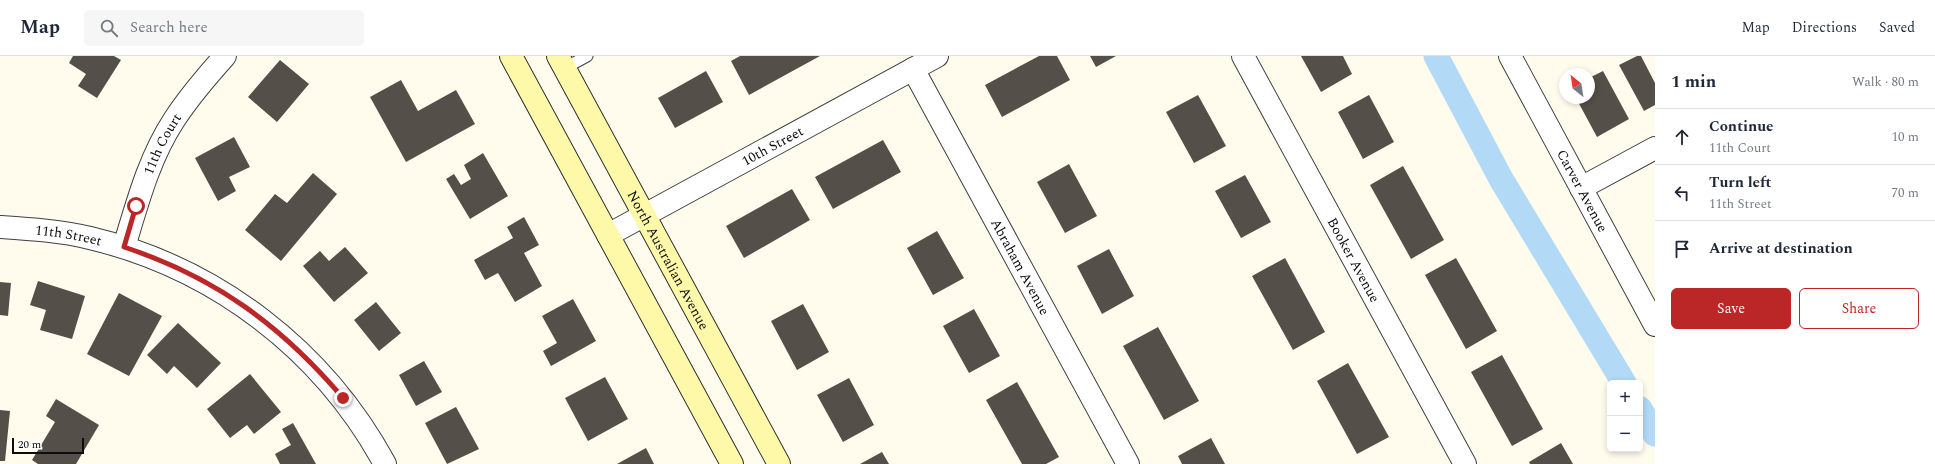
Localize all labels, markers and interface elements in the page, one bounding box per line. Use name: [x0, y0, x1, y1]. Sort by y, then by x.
search box: [84, 10, 364, 46]
text: Map: [20, 13, 60, 42]
text: Search here: [130, 16, 208, 39]
icon: search: [98, 17, 120, 39]
text: Map: [1742, 17, 1770, 38]
text: Directions: [1792, 17, 1857, 38]
text: Saved: [1879, 17, 1915, 38]
north arrow: [1559, 68, 1595, 104]
text: 1 min: [1671, 69, 1716, 95]
text: Walk · 80 m: [1852, 72, 1919, 92]
street label: 11th Court: [138, 109, 187, 178]
text: Continue: [1709, 115, 1774, 138]
street label: 10th Street: [738, 121, 807, 171]
icon: ahead: [1671, 126, 1693, 148]
text: 10 m: [1892, 127, 1919, 147]
text: 11th Court: [1709, 138, 1771, 158]
street label: Carver Avenue: [1551, 146, 1613, 236]
text: Turn left: [1709, 171, 1771, 194]
icon: left: [1671, 182, 1693, 204]
text: 70 m: [1892, 183, 1919, 203]
street label: North Australian Avenue: [622, 187, 715, 334]
text: 11th Street: [1709, 194, 1772, 214]
route start: [127, 197, 145, 215]
street label: Booker Avenue: [1322, 214, 1385, 307]
street label: Abraham Avenue: [985, 215, 1055, 319]
street label: 11th Street: [34, 220, 104, 252]
text: Arrive at destination: [1709, 237, 1853, 260]
icon: arrive: [1671, 238, 1693, 260]
button: Save: [1671, 288, 1791, 329]
button: Share: [1799, 288, 1919, 329]
map controls: [1607, 380, 1643, 452]
button: +: [1607, 380, 1643, 416]
route end: [334, 389, 352, 407]
button: −: [1607, 416, 1643, 452]
scale bar: [12, 436, 84, 455]
text: 20 m: [18, 436, 41, 453]

